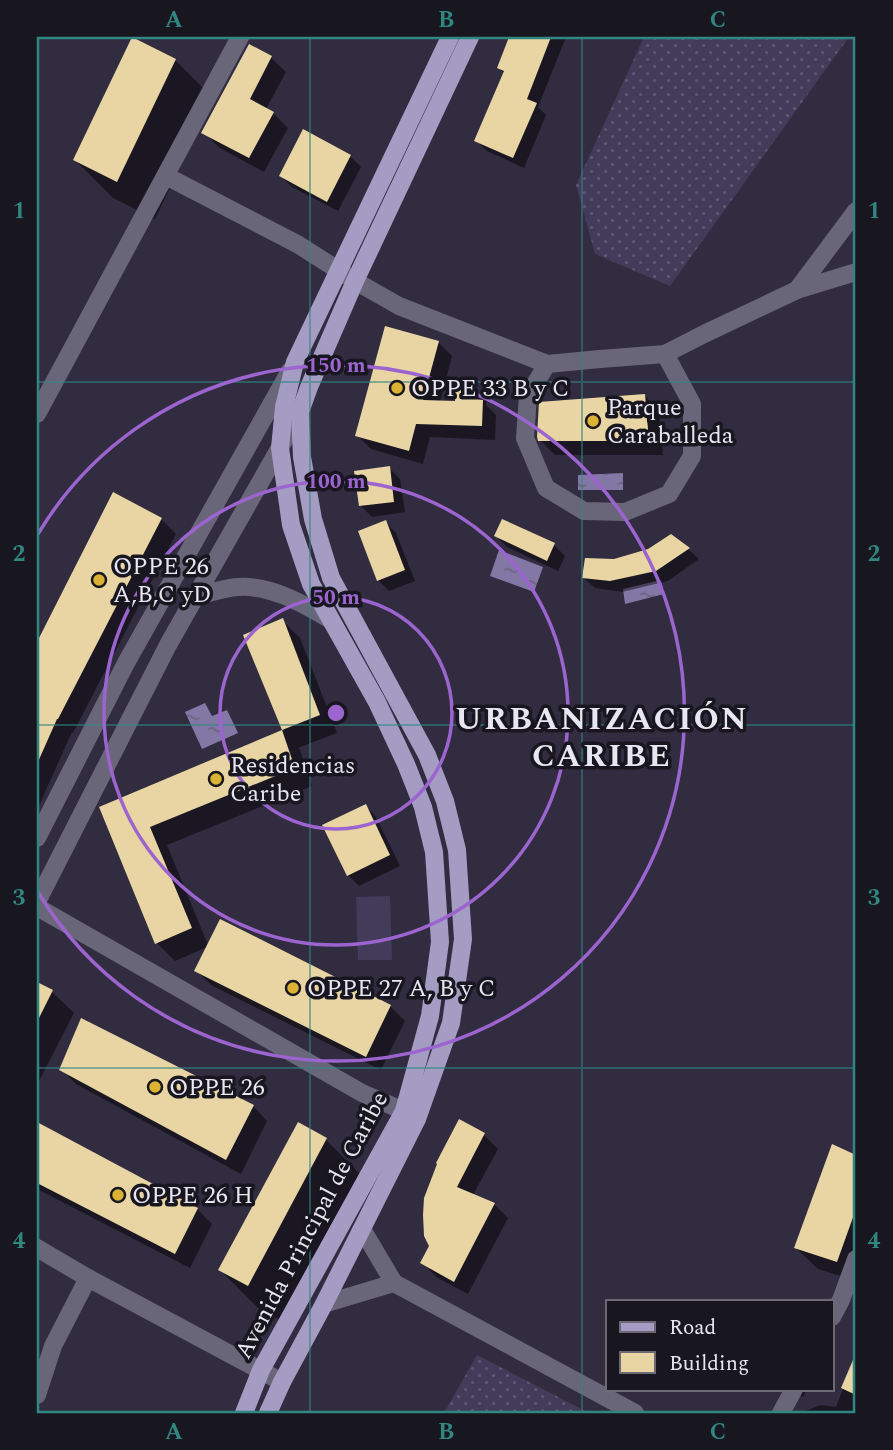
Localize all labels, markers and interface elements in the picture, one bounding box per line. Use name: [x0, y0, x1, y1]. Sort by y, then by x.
text: A: [165, 3, 183, 38]
text: B: [438, 3, 454, 38]
text: C: [710, 3, 726, 38]
text: 1: [13, 194, 25, 229]
text: 1: [868, 194, 880, 229]
text: 150 m: [306, 350, 366, 382]
place label: OPPE 33 B y C: [411, 371, 569, 407]
marker: OPPE 33 B y C: [389, 380, 405, 396]
place label: Parque Caraballeda: [607, 390, 734, 454]
marker: Parque Caraballeda: [585, 413, 601, 429]
text: 100 m: [306, 466, 366, 498]
text: 2: [13, 537, 26, 572]
text: 2: [868, 537, 881, 572]
place label: OPPE 26 A,B,C yD: [113, 549, 211, 613]
marker: OPPE 26 A,B,C yD: [91, 572, 107, 588]
text: 50 m: [312, 582, 360, 614]
district label: URBANIZACIÓN CARIBE: [455, 695, 749, 781]
centre of rings: [324, 701, 348, 725]
place label: Residencias Caribe: [230, 748, 355, 812]
marker: Residencias Caribe: [208, 771, 224, 787]
text: 3: [13, 881, 26, 916]
text: 3: [868, 881, 881, 916]
place label: OPPE 27 A, B y C: [307, 971, 495, 1007]
marker: OPPE 27 A, B y C: [285, 980, 301, 996]
place label: OPPE 26: [169, 1070, 265, 1106]
marker: OPPE 26: [147, 1079, 163, 1095]
street label: Avenida Principal de Caribe: [226, 1085, 398, 1366]
place label: OPPE 26 H: [132, 1178, 253, 1214]
marker: OPPE 26 H: [110, 1187, 126, 1203]
text: 4: [13, 1224, 26, 1259]
text: 4: [868, 1224, 881, 1259]
legend: [606, 1300, 834, 1390]
text: Road: [669, 1312, 716, 1344]
text: Building: [669, 1348, 749, 1380]
text: A: [165, 1415, 183, 1450]
text: B: [438, 1415, 454, 1450]
text: C: [710, 1415, 726, 1450]

